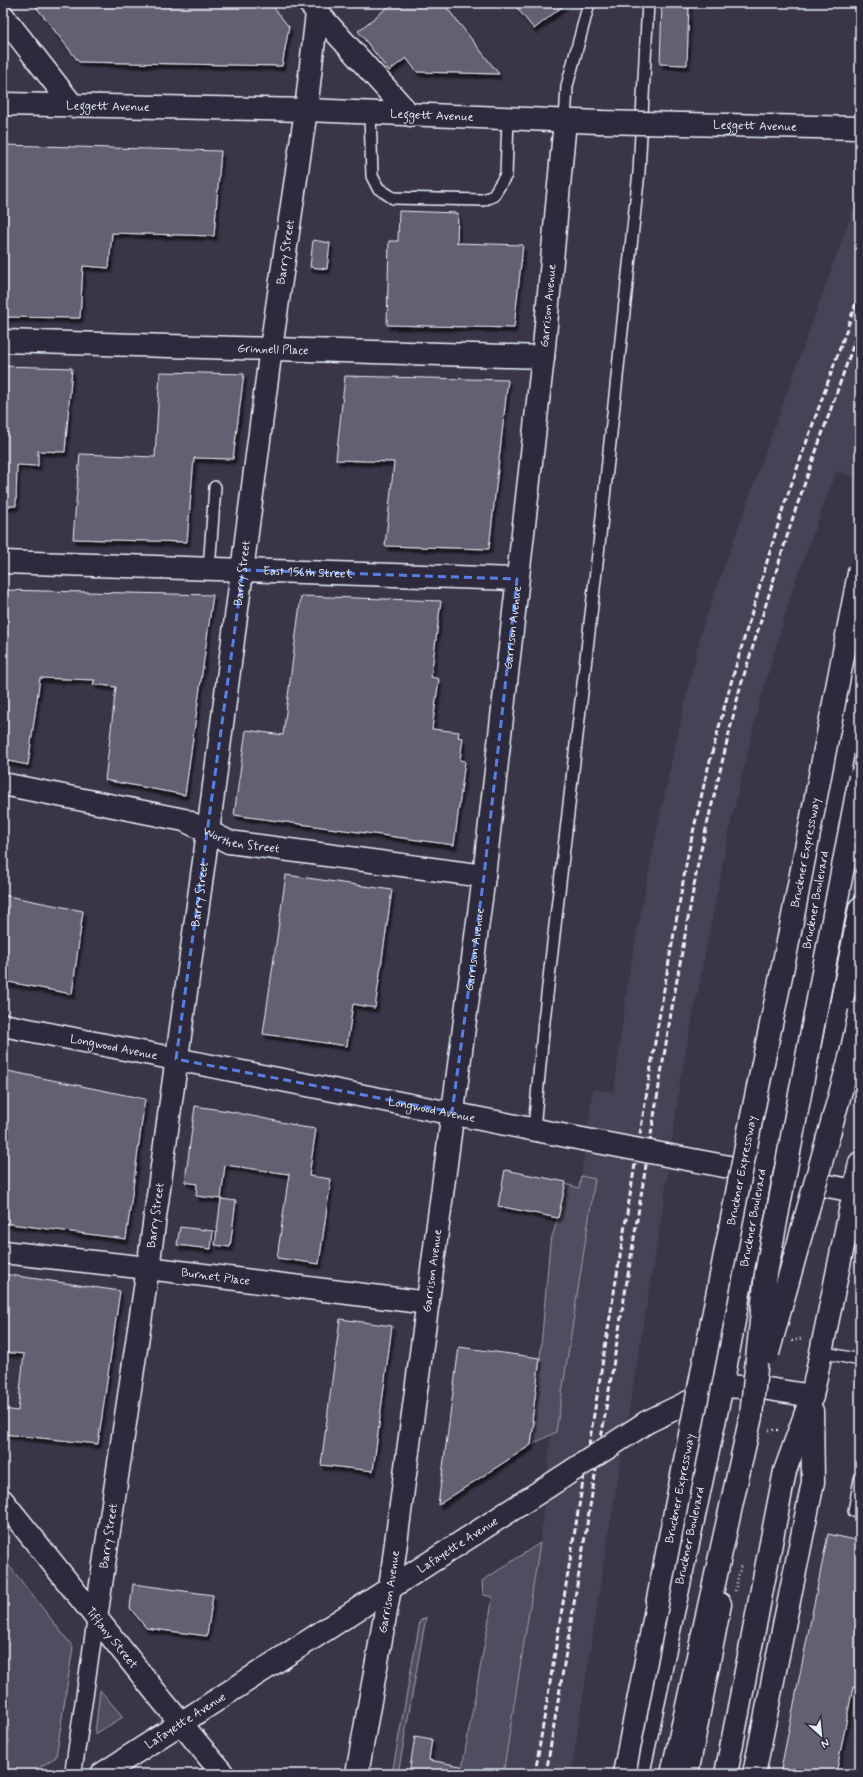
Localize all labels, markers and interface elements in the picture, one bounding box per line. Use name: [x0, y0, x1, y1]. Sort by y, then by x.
street label: Leggett Avenue: [66, 98, 150, 116]
street label: Leggett Avenue: [390, 106, 474, 126]
street label: Leggett Avenue: [713, 118, 797, 136]
street label: Barry Street: [273, 218, 299, 286]
street label: Garrison Avenue: [537, 263, 561, 348]
street label: Grinnell Place: [237, 341, 309, 359]
street label: Barry Street: [231, 539, 255, 607]
street label: East 156th Street: [263, 564, 353, 583]
street label: Garrison Avenue: [501, 585, 526, 670]
street label: Bruckner Expressway: [788, 796, 825, 909]
street label: Worthen Street: [200, 823, 281, 858]
street label: Bruckner Boulevard: [799, 850, 833, 950]
street label: Barry Street: [188, 860, 213, 928]
street label: Garrison Avenue: [462, 907, 489, 992]
street label: Longwood Avenue: [69, 1031, 159, 1064]
street label: Longwood Avenue: [386, 1094, 477, 1127]
street label: Bruckner Expressway: [724, 1114, 761, 1227]
street label: Bruckner Boulevard: [737, 1167, 771, 1268]
street label: Barry Street: [144, 1181, 169, 1249]
street label: Garrison Avenue: [419, 1228, 446, 1313]
street label: Burnet Place: [180, 1265, 251, 1290]
street label: Bruckner Expressway: [662, 1432, 699, 1545]
street label: Bruckner Boulevard: [672, 1485, 709, 1586]
street label: Barry Street: [96, 1502, 122, 1570]
street label: Lafayette Avenue: [415, 1514, 501, 1578]
street label: Garrison Avenue: [375, 1549, 404, 1635]
street label: Tiffany Street: [82, 1604, 141, 1673]
street label: Lafayette Avenue: [142, 1689, 229, 1753]
north arrow: [801, 1715, 841, 1755]
text: N: [819, 1735, 832, 1751]

